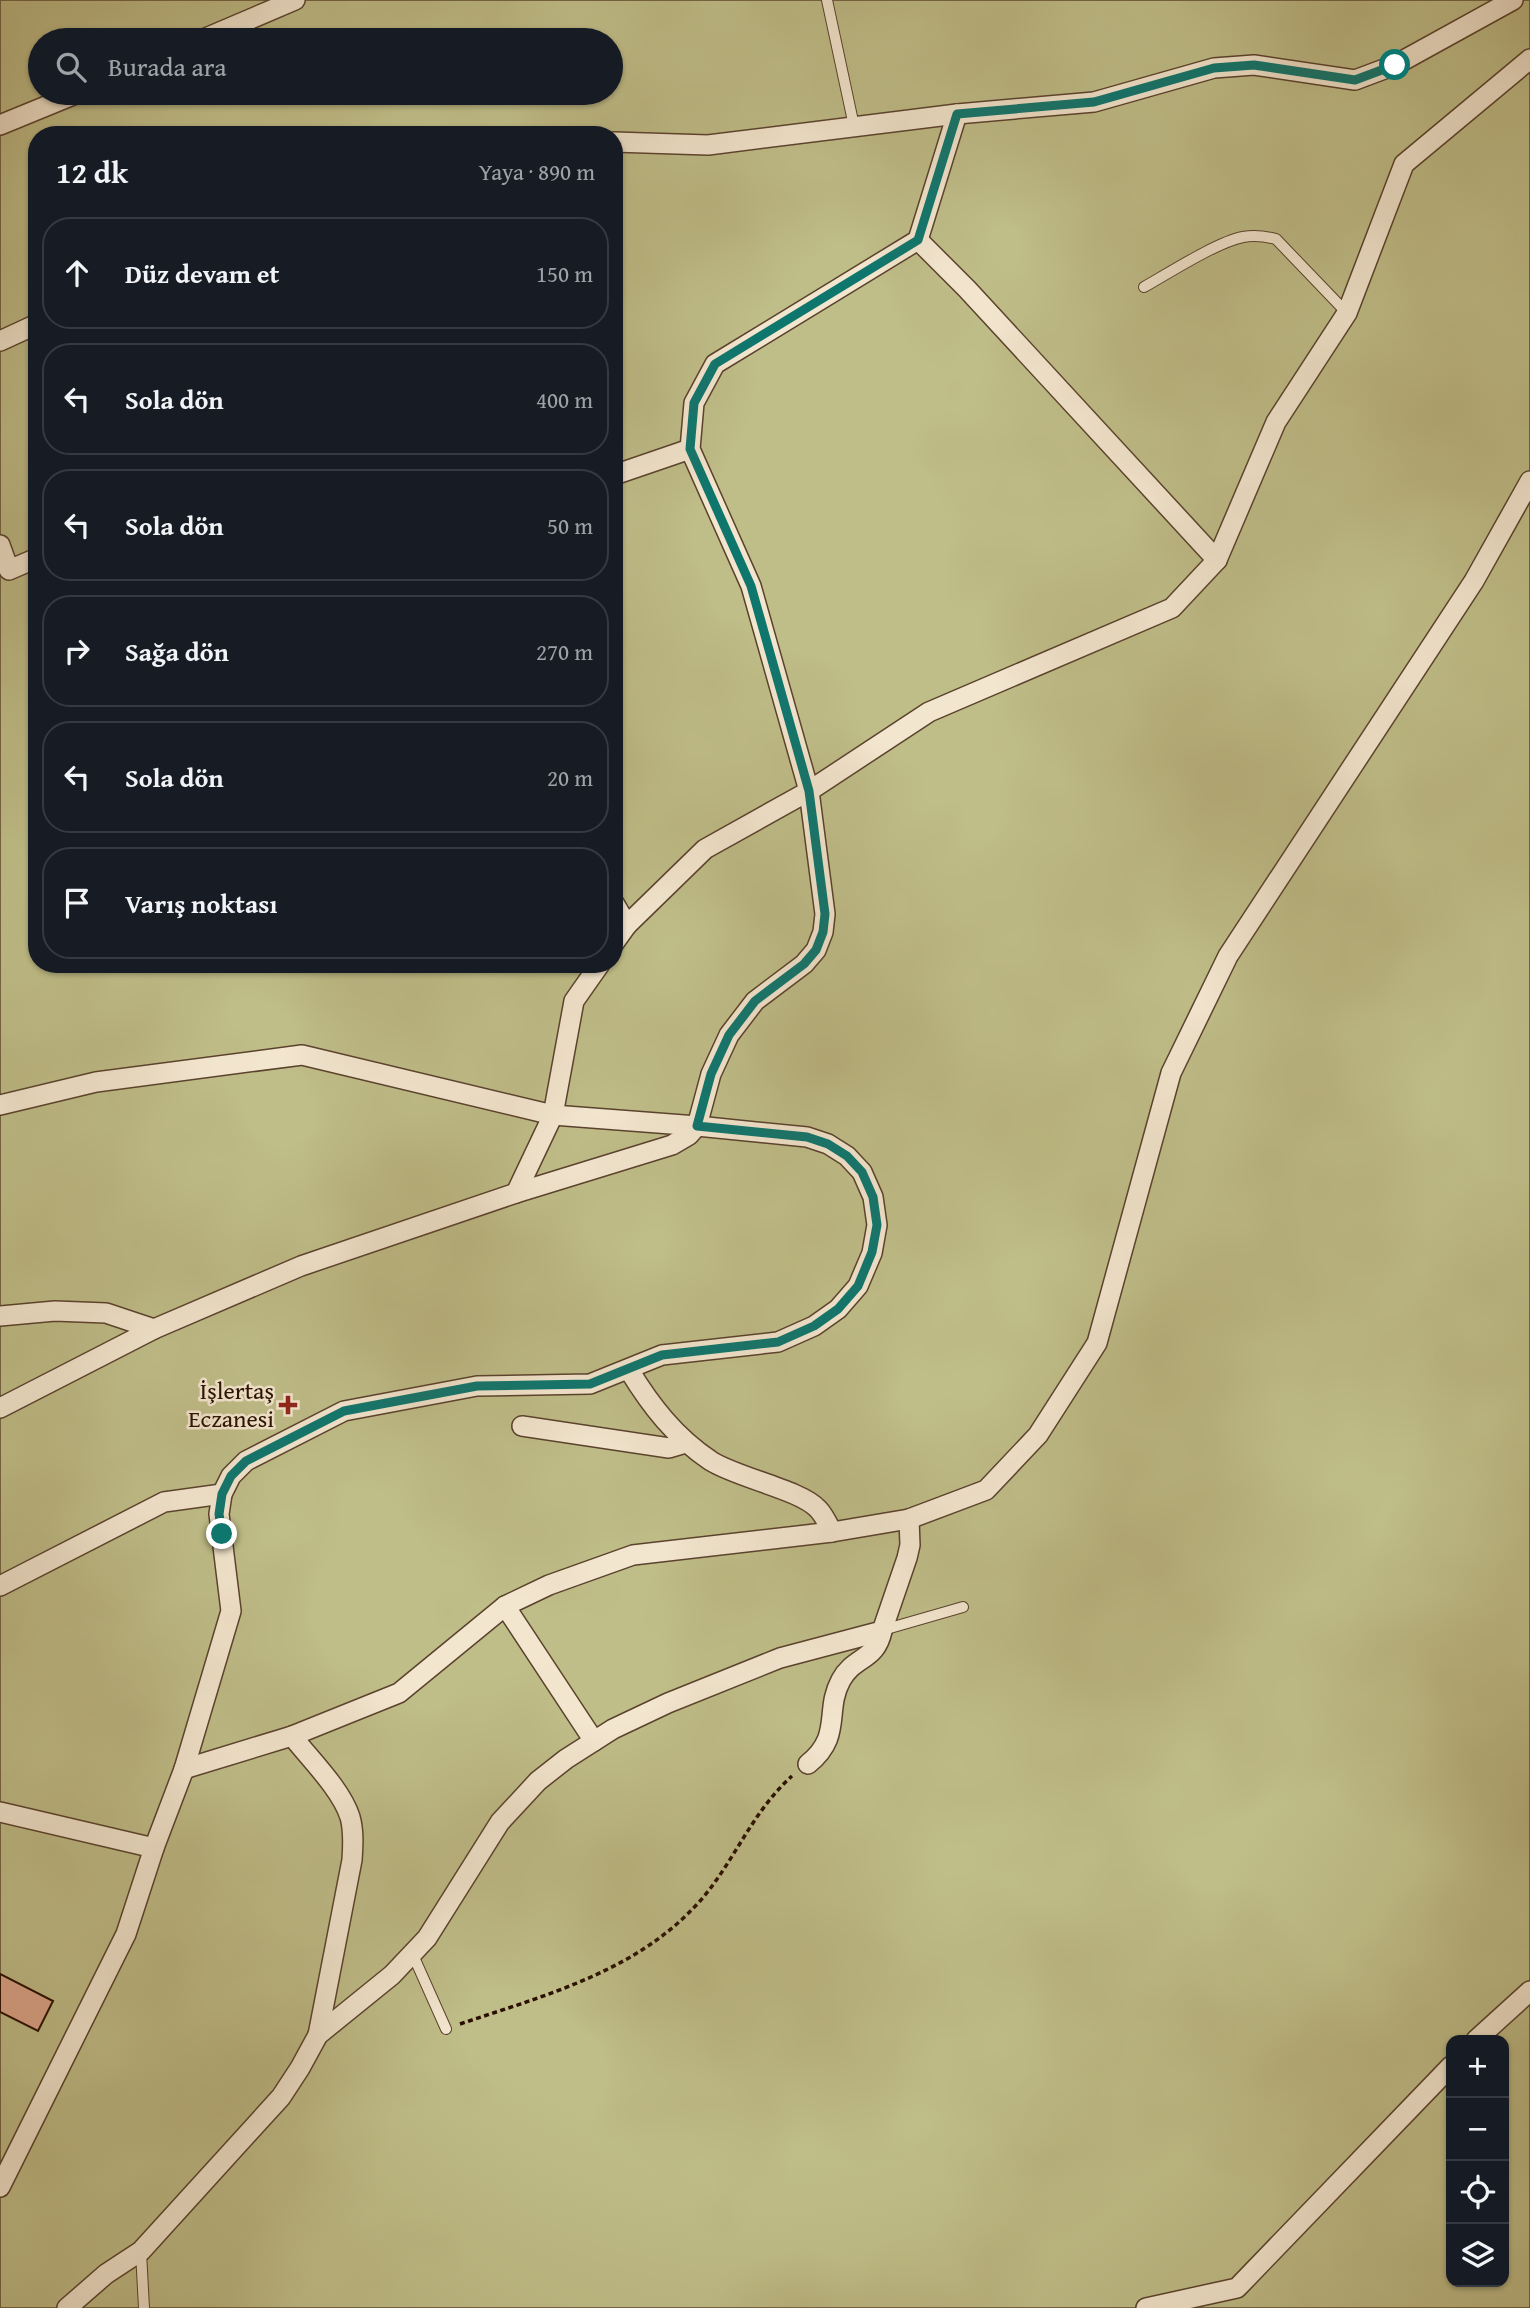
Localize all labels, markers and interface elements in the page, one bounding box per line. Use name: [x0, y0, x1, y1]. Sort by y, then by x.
search box: [28, 28, 623, 105]
text: Burada ara: [108, 47, 227, 86]
icon: search: [52, 48, 90, 86]
route start: [1379, 49, 1410, 80]
text: 12 dk: [56, 150, 128, 194]
text: Yaya · 890 m: [479, 155, 595, 188]
icon: ahead: [58, 254, 96, 292]
text: Düz devam et: [125, 254, 279, 293]
text: 150 m: [536, 257, 593, 290]
icon: left: [58, 380, 96, 418]
text: Sola dön: [125, 380, 224, 419]
text: 400 m: [536, 383, 593, 416]
icon: left: [58, 506, 96, 544]
text: Sola dön: [125, 506, 224, 545]
text: 50 m: [547, 509, 593, 542]
icon: right: [58, 632, 96, 670]
text: Sağa dön: [125, 632, 229, 671]
text: 270 m: [536, 635, 593, 668]
icon: left: [58, 758, 96, 796]
text: Sola dön: [125, 758, 224, 797]
text: 20 m: [547, 761, 593, 794]
icon: arrive: [58, 884, 96, 922]
text: Varış noktası: [125, 884, 277, 923]
place label: İşlertaş Eczanesi: [188, 1373, 274, 1436]
marker: İşlertaş Eczanesi: [280, 1397, 296, 1413]
route end: [206, 1518, 237, 1549]
map controls: [1446, 2035, 1509, 2287]
button: +: [1446, 2035, 1509, 2098]
button: −: [1446, 2098, 1509, 2161]
button: locate: [1446, 2161, 1509, 2224]
button: layers: [1446, 2224, 1509, 2287]

